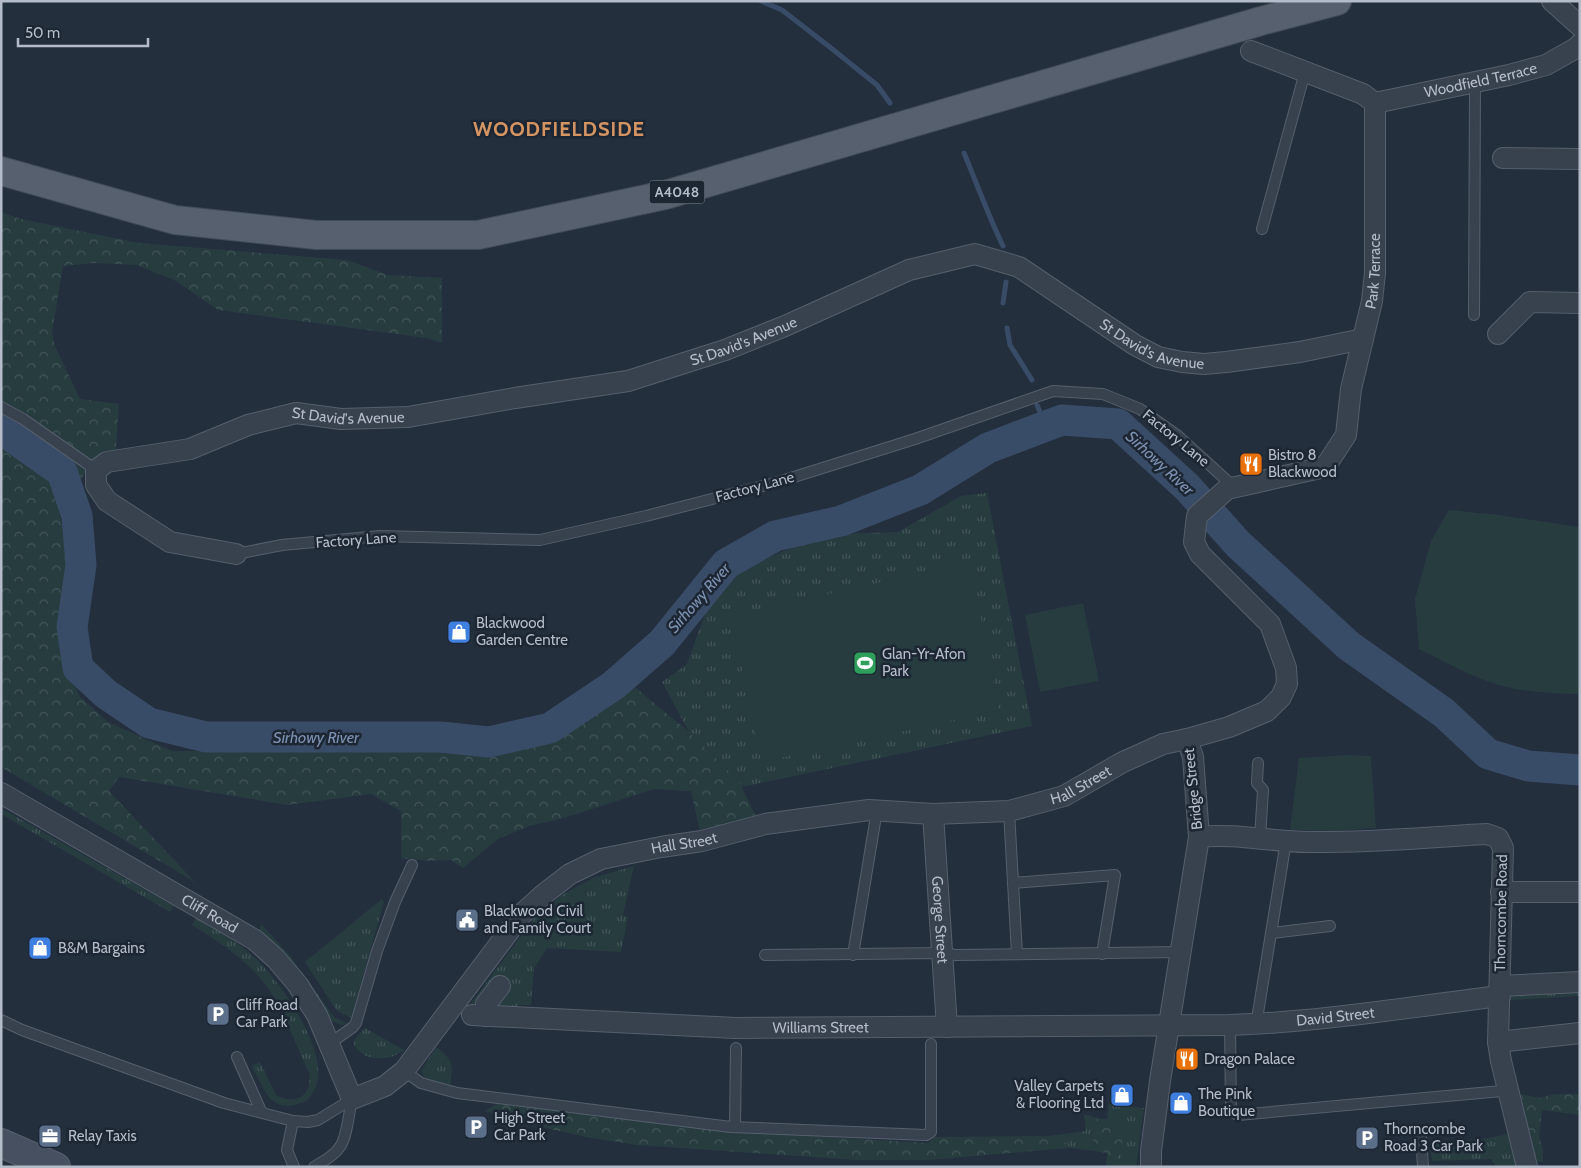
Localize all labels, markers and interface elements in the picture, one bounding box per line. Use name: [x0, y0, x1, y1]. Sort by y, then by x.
scale bar: [18, 15, 148, 47]
text: 50 m: [25, 24, 60, 42]
street label: Woodfield Terrace: [1423, 59, 1539, 101]
district label: WOODFIELDSIDE: [473, 117, 645, 141]
road number: A4048: [650, 180, 704, 203]
street label: Park Terrace: [1361, 233, 1384, 311]
street label: St David's Avenue: [688, 313, 800, 370]
street label: St David's Avenue: [1096, 315, 1205, 373]
street label: St David's Avenue: [291, 404, 405, 428]
street label: Factory Lane: [1139, 406, 1213, 471]
water label: Sirhowy River: [1122, 427, 1199, 500]
place label: Bistro 8 Blackwood: [1268, 446, 1337, 481]
restaurant icon: Bistro 8 Blackwood: [1238, 451, 1264, 477]
street label: Factory Lane: [714, 468, 797, 506]
street label: Factory Lane: [315, 528, 397, 552]
water label: Sirhowy River: [664, 559, 735, 637]
place label: Blackwood Garden Centre: [476, 614, 568, 649]
shop icon: Blackwood Garden Centre: [446, 619, 472, 645]
place label: Glan-Yr-Afon Park: [882, 645, 966, 680]
sports icon: Glan-Yr-Afon Park: [852, 650, 878, 676]
water label: Sirhowy River: [273, 728, 360, 747]
street label: Bridge Street: [1180, 747, 1206, 831]
street label: Hall Street: [1048, 762, 1114, 808]
street label: Hall Street: [649, 828, 719, 858]
street label: Thorncombe Road: [1491, 854, 1511, 972]
street label: George Street: [928, 875, 952, 964]
street label: Cliff Road: [178, 890, 241, 937]
place label: Blackwood Civil and Family Court: [484, 902, 591, 937]
public building icon: Blackwood Civil and Family Court: [454, 907, 480, 933]
shop icon: B&M Bargains: [27, 935, 53, 961]
place label: B&M Bargains: [58, 939, 145, 957]
place label: Cliff Road Car Park: [236, 996, 298, 1031]
parking icon: Cliff Road Car Park: [205, 1001, 231, 1027]
street label: David Street: [1295, 1003, 1375, 1030]
street label: Williams Street: [773, 1018, 869, 1037]
restaurant icon: Dragon Palace: [1174, 1046, 1200, 1072]
place label: Dragon Palace: [1204, 1050, 1295, 1068]
place label: Valley Carpets & Flooring Ltd: [1014, 1077, 1104, 1112]
shop icon: Valley Carpets & Flooring Ltd: [1109, 1082, 1135, 1108]
place label: The Pink Boutique: [1198, 1085, 1256, 1120]
shop icon: The Pink Boutique: [1168, 1090, 1194, 1116]
place label: High Street Car Park: [494, 1109, 565, 1144]
parking icon: High Street Car Park: [463, 1114, 489, 1140]
place label: Thorncombe Road 3 Car Park: [1384, 1120, 1483, 1155]
office icon: Relay Taxis: [37, 1123, 63, 1149]
parking icon: Thorncombe Road 3 Car Park: [1354, 1125, 1380, 1151]
place label: Relay Taxis: [68, 1127, 137, 1145]

